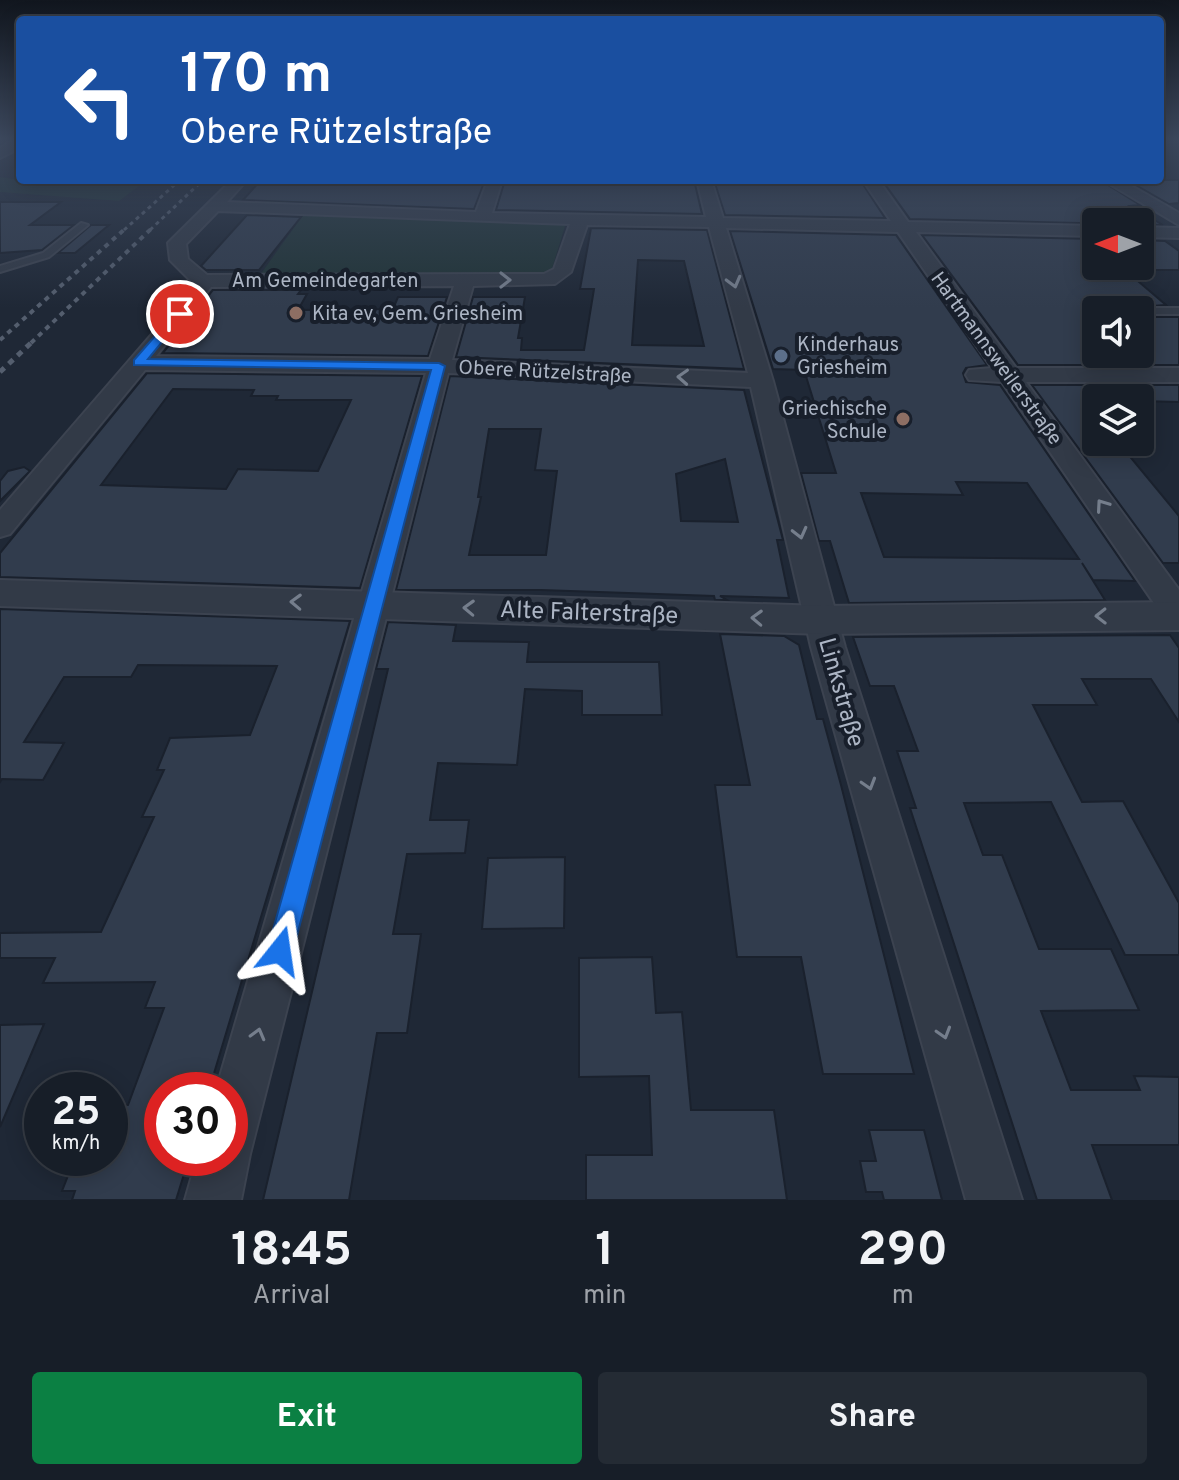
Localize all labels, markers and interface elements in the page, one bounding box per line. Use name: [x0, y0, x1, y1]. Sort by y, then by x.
text: 170 m: [180, 42, 332, 112]
icon: left: [48, 48, 152, 152]
text: Obere Rützelstraße: [180, 111, 492, 157]
north arrow: [1082, 208, 1154, 280]
map controls: [1082, 208, 1154, 456]
street label: Hartmannsweilerstraße: [924, 267, 1067, 451]
street label: Am Gemeindegarten: [232, 269, 418, 295]
one-way arrow: [499, 271, 512, 289]
one-way arrow: [724, 274, 741, 288]
pin: [146, 280, 214, 348]
icon: arrive: [158, 292, 202, 336]
button: sound: [1082, 296, 1154, 368]
place label: Kita ev, Gem. Griesheim: [312, 302, 523, 328]
marker: Kita ev, Gem. Griesheim: [287, 304, 305, 322]
place label: Kinderhaus Griesheim: [797, 333, 899, 382]
marker: Kinderhaus Griesheim: [772, 347, 790, 365]
street label: Obere Rützelstraße: [458, 355, 632, 391]
one-way arrow: [676, 369, 689, 386]
button: layers: [1082, 384, 1154, 456]
place label: Griechische Schule: [782, 397, 887, 446]
marker: Griechische Schule: [894, 410, 912, 428]
one-way arrow: [1097, 499, 1112, 513]
one-way arrow: [791, 526, 808, 539]
one-way arrow: [289, 594, 302, 611]
street label: Alte Falterstraße: [499, 596, 679, 632]
one-way arrow: [462, 600, 475, 617]
one-way arrow: [1094, 608, 1107, 625]
one-way arrow: [750, 609, 763, 626]
street label: Linkstraße: [810, 635, 870, 751]
one-way arrow: [860, 776, 876, 790]
position arrow: [238, 909, 322, 993]
one-way arrow: [935, 1025, 951, 1039]
one-way arrow: [248, 1027, 265, 1041]
speed limit sign: 30: [144, 1072, 248, 1176]
text: 25: [52, 1089, 100, 1139]
text: km/h: [52, 1131, 100, 1157]
text: 18:45: [231, 1222, 352, 1282]
text: 1: [595, 1222, 614, 1282]
text: 290: [857, 1222, 948, 1282]
text: Arrival: [253, 1280, 330, 1313]
text: min: [583, 1280, 626, 1313]
text: m: [892, 1280, 914, 1313]
button: Exit: [32, 1372, 582, 1464]
button: Share: [598, 1372, 1147, 1464]

